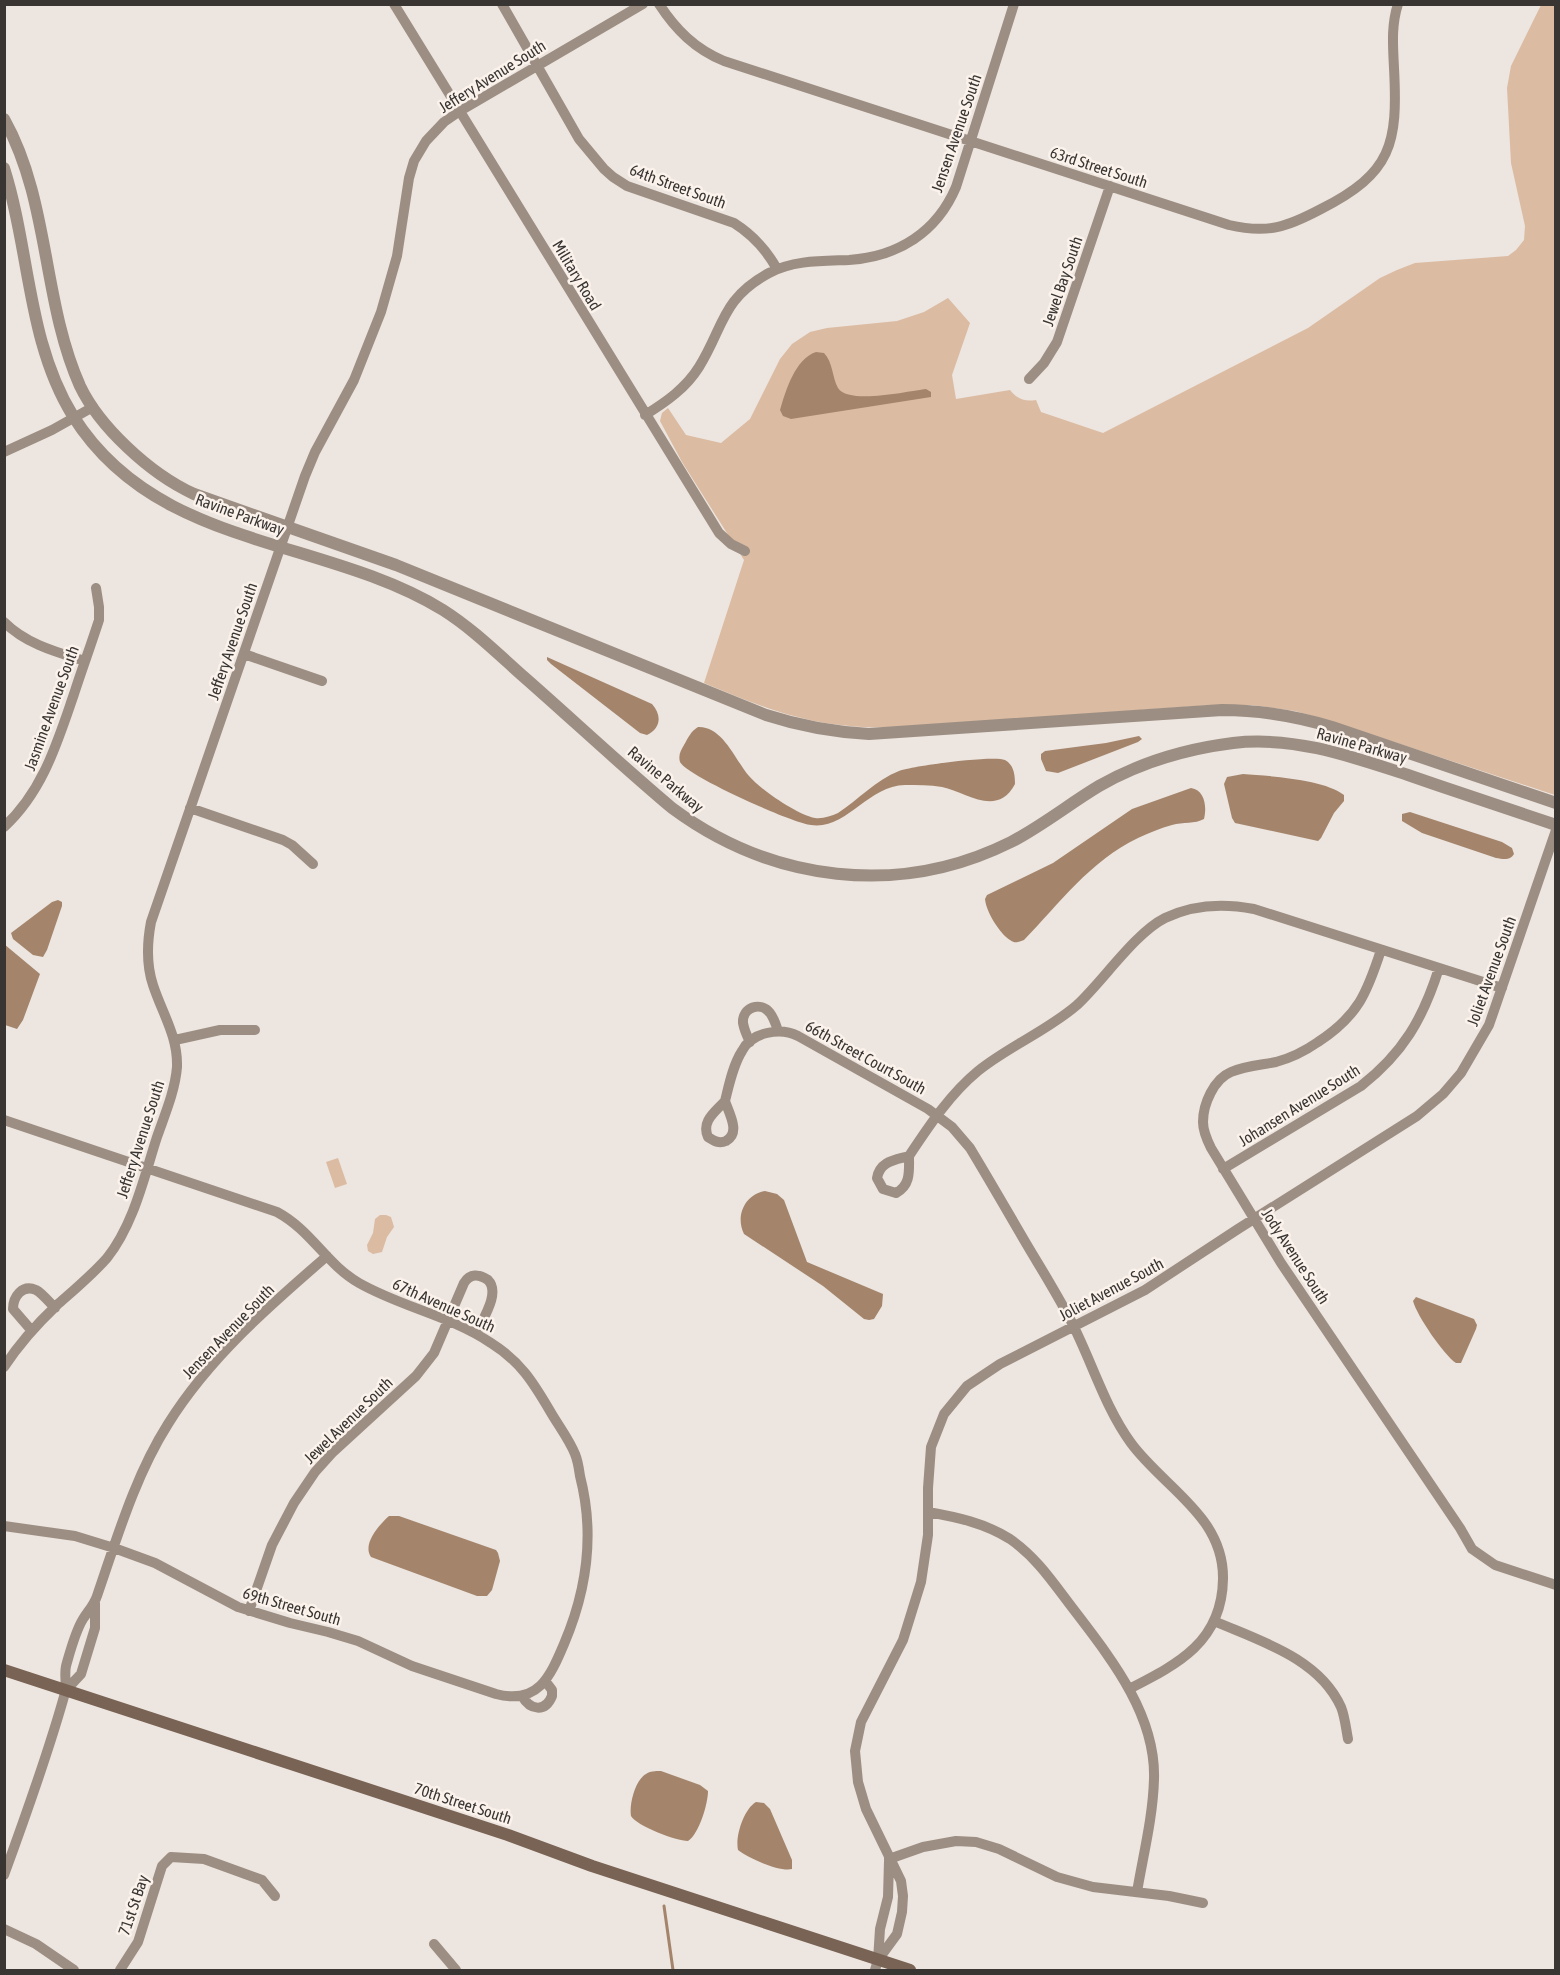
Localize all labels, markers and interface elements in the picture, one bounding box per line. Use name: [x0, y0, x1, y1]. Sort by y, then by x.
street label: Jeffery Avenue South: [435, 36, 549, 117]
street label: Jensen Avenue South: [927, 72, 985, 194]
street label: 63rd Street South: [1048, 143, 1150, 191]
street label: 64th Street South: [627, 160, 729, 212]
street label: Jewel Bay South: [1038, 234, 1087, 328]
street label: Military Road: [548, 237, 605, 314]
street label: Ravine Parkway: [193, 490, 287, 539]
street label: Jeffery Avenue South: [204, 580, 261, 702]
street label: Jasmine Avenue South: [20, 643, 82, 773]
street label: Ravine Parkway: [1315, 724, 1410, 768]
street label: Ravine Parkway: [624, 742, 708, 817]
street label: Joliet Avenue South: [1463, 914, 1519, 1028]
street label: 66th Street Court South: [803, 1016, 929, 1098]
street label: Johansen Avenue South: [1235, 1060, 1363, 1150]
street label: Jeffery Avenue South: [112, 1078, 168, 1200]
street label: Jody Avenue South: [1258, 1205, 1333, 1308]
street label: Joliet Avenue South: [1056, 1254, 1166, 1324]
street label: 67th Avenue South: [390, 1274, 498, 1336]
street label: Jensen Avenue South: [179, 1280, 277, 1382]
street label: Jewel Avenue South: [300, 1373, 396, 1467]
street label: 69th Street South: [241, 1583, 343, 1629]
street label: 70th Street South: [412, 1779, 514, 1827]
street label: 71st St Bay: [114, 1872, 153, 1938]

